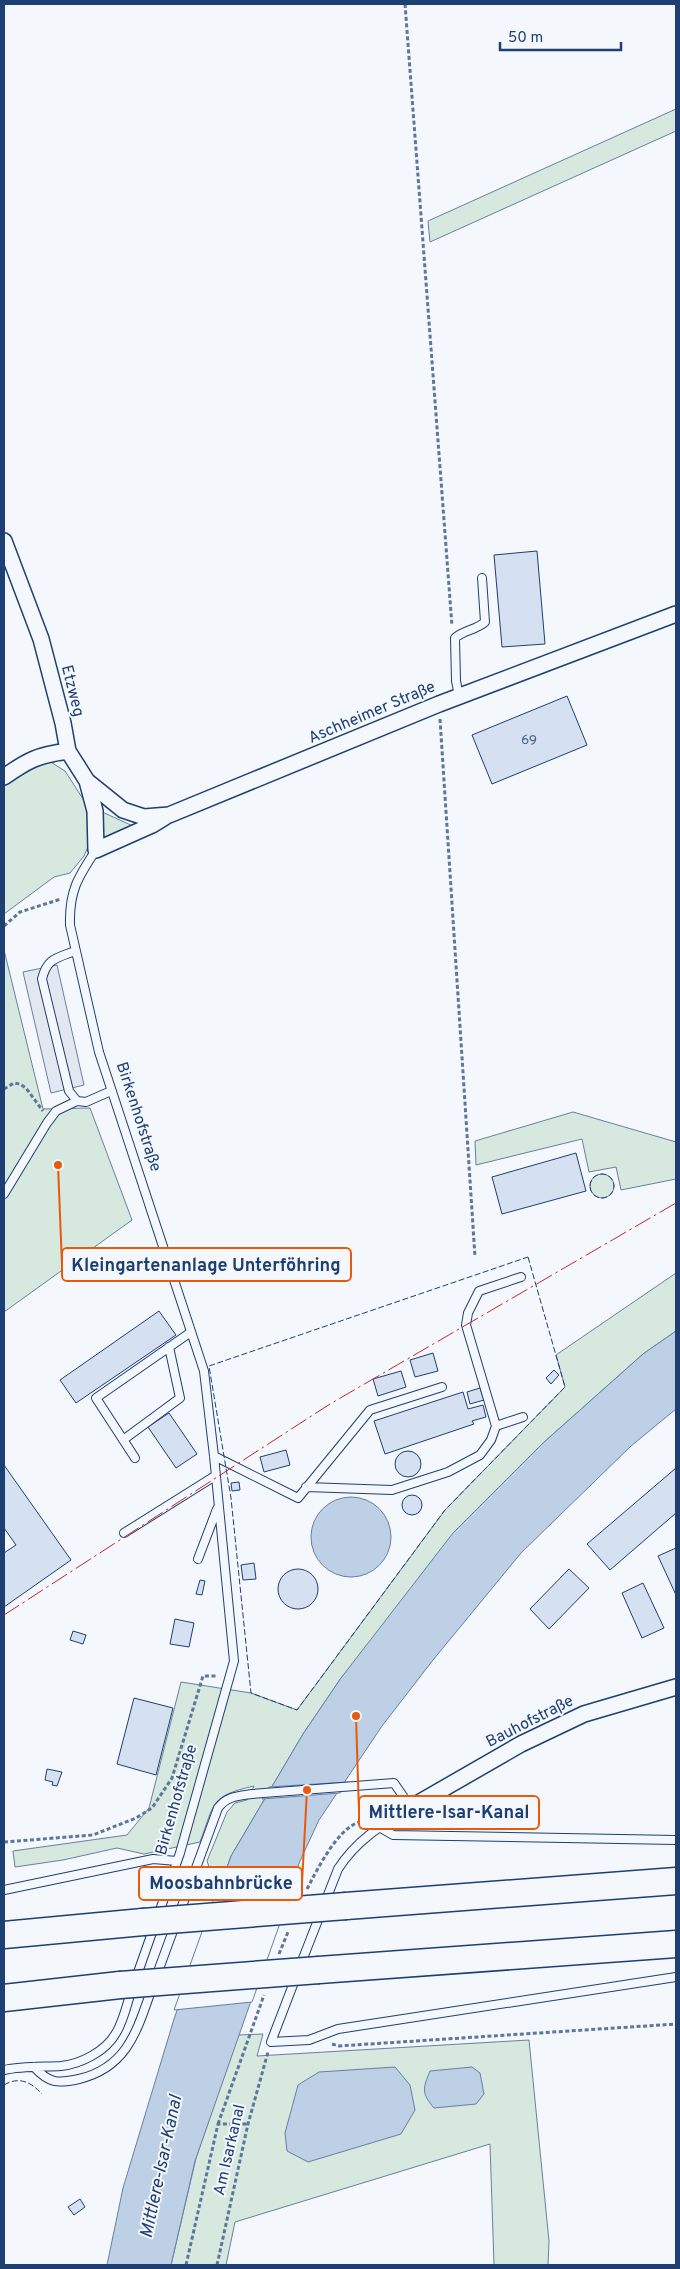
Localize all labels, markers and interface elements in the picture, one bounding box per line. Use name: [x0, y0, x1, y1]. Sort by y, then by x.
scale bar: [500, 20, 621, 52]
text: 50 m: [508, 29, 543, 48]
street label: Etzweg: [56, 663, 88, 719]
street label: Aschheimer Straße: [305, 677, 439, 749]
house number: 69: [521, 732, 537, 749]
street label: Birkenhofstraße: [111, 1060, 165, 1174]
callout: Kleingartenanlage Unterföhring: [62, 1248, 351, 1281]
text: Kleingartenanlage Unterföhring: [71, 1255, 341, 1278]
street label: Bauhofstraße: [483, 1691, 577, 1753]
street label: Birkenhofstraße: [152, 1742, 202, 1858]
callout: Mittlere-Isar-Kanal: [359, 1796, 539, 1829]
text: Mittlere-Isar-Kanal: [369, 1802, 529, 1825]
callout: Moosbahnbrücke: [139, 1867, 302, 1900]
text: Moosbahnbrücke: [149, 1873, 293, 1896]
water label: Mittlere-Isar-Kanal: [136, 2092, 189, 2240]
street label: Am Isarkanal: [210, 2102, 250, 2198]

